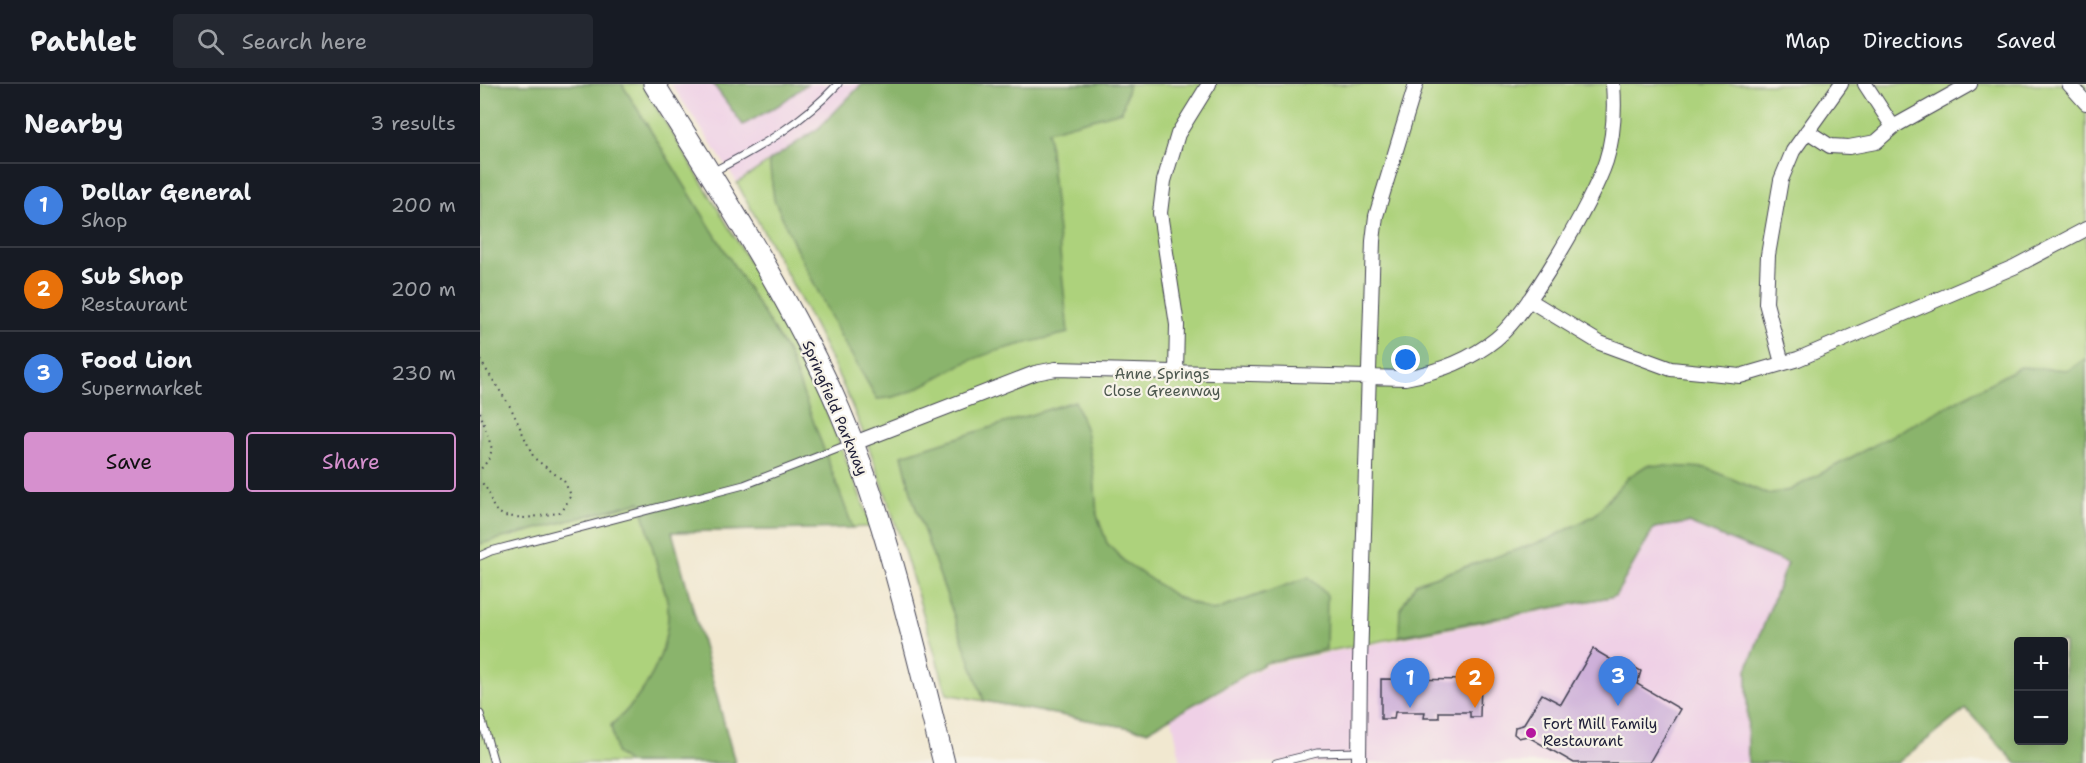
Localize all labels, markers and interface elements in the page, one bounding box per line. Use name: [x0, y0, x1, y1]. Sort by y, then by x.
search box: [173, 14, 593, 68]
text: Pathlet: [30, 22, 137, 60]
icon: search: [194, 25, 227, 58]
text: Search here: [242, 27, 367, 56]
text: Map: [1785, 27, 1830, 55]
text: Directions: [1863, 27, 1963, 55]
text: Saved: [1996, 27, 2056, 55]
text: Nearby: [24, 106, 123, 141]
text: 3 results: [370, 110, 456, 136]
text: Dollar General: [81, 178, 251, 207]
text: 1: [39, 192, 48, 218]
text: 200 m: [391, 192, 456, 218]
text: Shop: [81, 207, 128, 233]
text: Sub Shop: [81, 262, 183, 291]
text: 2: [37, 276, 51, 302]
text: 200 m: [391, 276, 456, 302]
text: Restaurant: [81, 291, 188, 317]
street label: Springfield Parkway: [798, 337, 872, 479]
your location: [1391, 345, 1420, 374]
text: Food Lion: [81, 346, 192, 375]
text: 3: [37, 360, 51, 386]
text: 230 m: [391, 360, 456, 386]
park label: Anne Springs Close Greenway: [1104, 364, 1220, 401]
text: Supermarket: [81, 375, 203, 401]
button: Save: [24, 432, 234, 492]
button: Share: [246, 432, 456, 492]
map controls: [2014, 637, 2068, 745]
button: +: [2014, 637, 2068, 691]
pin: 3: [1598, 656, 1638, 706]
pin: 1: [1390, 658, 1430, 708]
pin: 2: [1456, 658, 1494, 708]
button: −: [2014, 691, 2068, 745]
place label: Fort Mill Family Restaurant: [1543, 714, 1657, 751]
marker: Fort Mill Family Restaurant: [1524, 726, 1538, 740]

